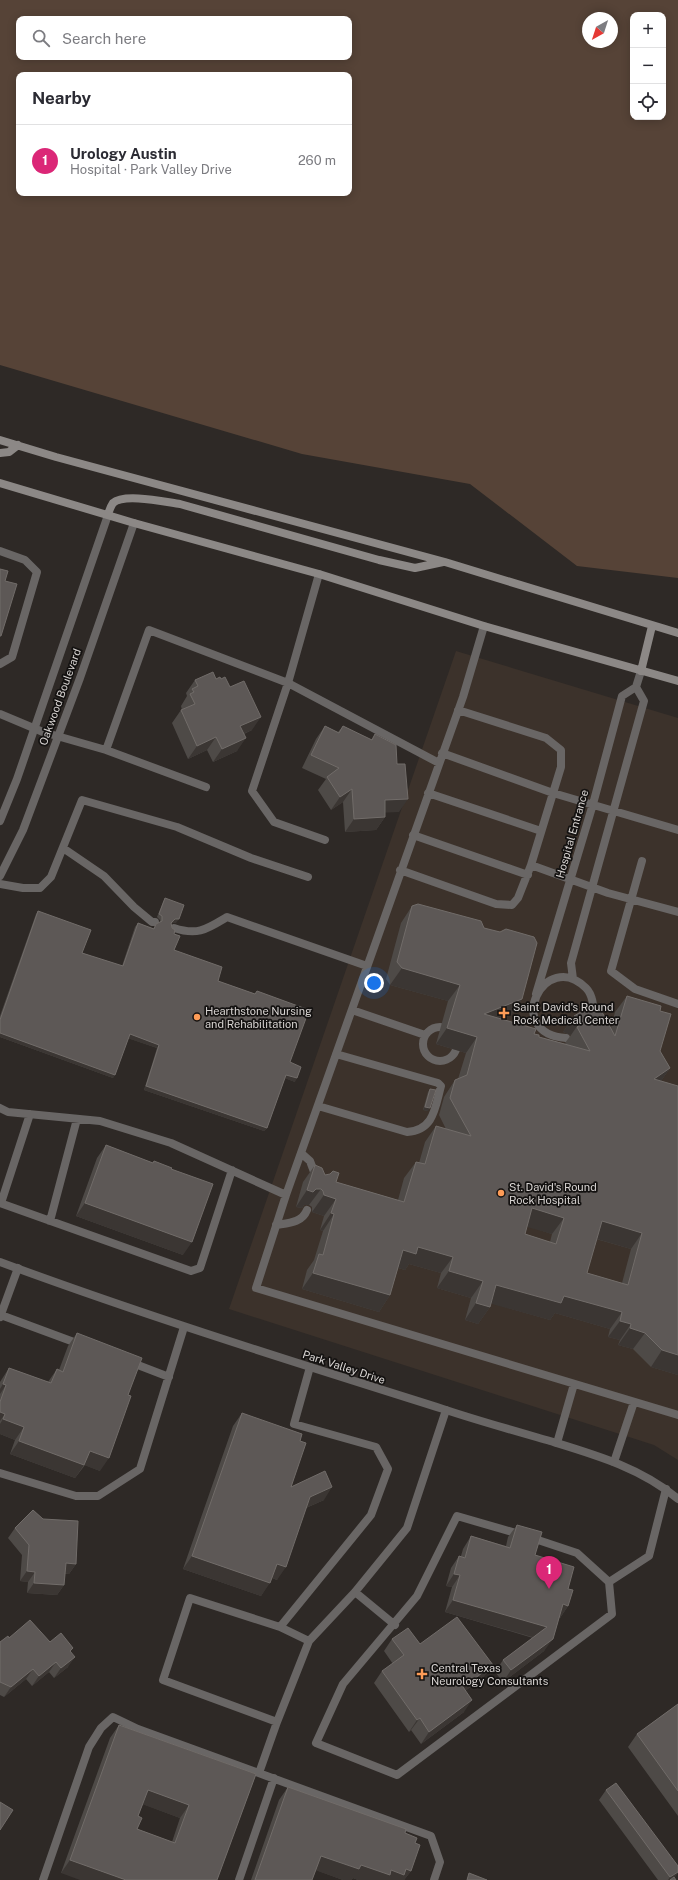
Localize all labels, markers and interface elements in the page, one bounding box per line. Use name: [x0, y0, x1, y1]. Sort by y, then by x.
north arrow: [582, 12, 618, 48]
map controls: [630, 12, 666, 120]
button: +: [630, 12, 666, 48]
search box: [16, 16, 352, 60]
icon: search: [30, 27, 52, 49]
text: Search here: [62, 30, 146, 47]
button: −: [630, 48, 666, 84]
button: locate: [630, 84, 666, 120]
text: Nearby: [32, 88, 91, 108]
text: Urology Austin: [70, 145, 177, 162]
text: 1: [42, 153, 48, 168]
text: 260 m: [298, 153, 336, 168]
text: Hospital · Park Valley Drive: [70, 162, 232, 177]
street label: Oakwood Boulevard: [37, 647, 83, 747]
street label: Hospital Entrance: [554, 788, 590, 880]
your location: [364, 973, 384, 993]
place label: Saint David's Round Rock Medical Center: [513, 1001, 619, 1026]
place label: Hearthstone Nursing and Rehabilitation: [205, 1005, 312, 1030]
marker: Saint David's Round Rock Medical Center: [498, 1007, 510, 1019]
marker: Hearthstone Nursing and Rehabilitation: [192, 1012, 202, 1022]
place label: St. David's Round Rock Hospital: [509, 1181, 597, 1206]
marker: St. David's Round Rock Hospital: [496, 1188, 506, 1198]
street label: Park Valley Drive: [301, 1348, 387, 1386]
pin: 1: [536, 1556, 562, 1589]
place label: Central Texas Neurology Consultants: [431, 1662, 549, 1687]
marker: Central Texas Neurology Consultants: [416, 1668, 428, 1680]

